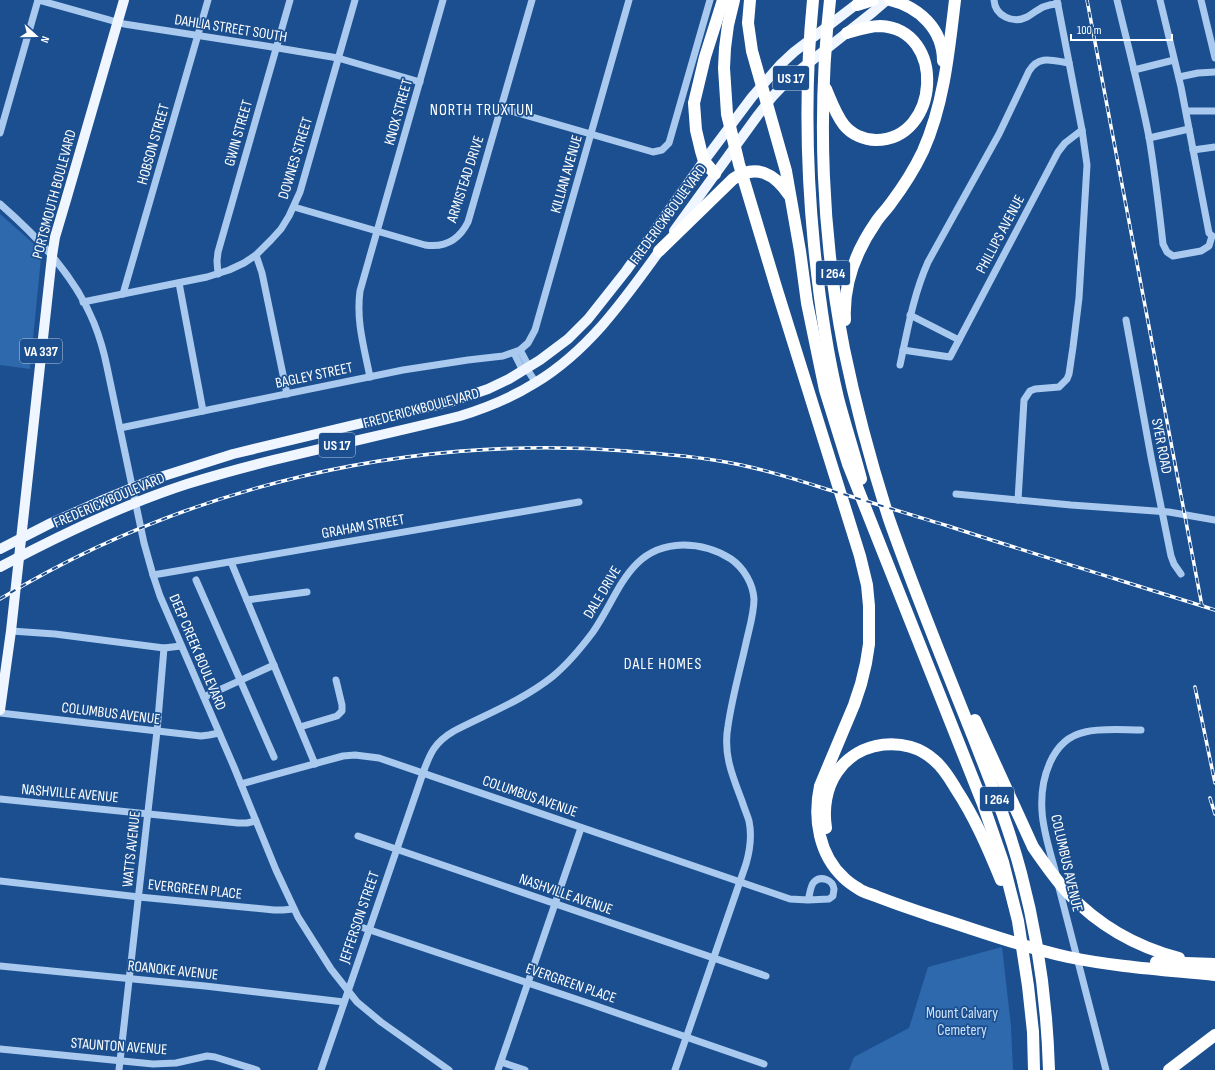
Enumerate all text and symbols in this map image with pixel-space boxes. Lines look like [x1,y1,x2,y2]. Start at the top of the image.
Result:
street label: DAHLIA STREET SOUTH [173,10,289,47]
north arrow [16,16,56,56]
scale bar [1071,16,1172,42]
text: 100 m [1077,23,1102,38]
text: N [38,34,52,45]
road number: US 17 [773,66,809,90]
street label: KNOX STREET [380,77,417,147]
street label: GWIN STREET [220,98,257,168]
street label: HOBSON STREET [133,101,174,187]
district label: NORTH TRUXTUN [430,101,534,120]
street label: DOWNES STREET [274,115,317,202]
street label: PORTSMOUTH BOULEVARD [28,127,81,261]
street label: ARMISTEAD DRIVE [442,133,488,226]
street label: KILLIAN AVENUE [546,133,587,215]
street label: FREDERICK BOULEVARD [626,160,711,268]
street label: PHILLIPS AVENUE [972,192,1029,277]
road number: I 264 [816,261,850,285]
road number: VA 337 [20,339,62,363]
street label: BAGLEY STREET [274,358,355,393]
street label: FREDERICK BOULEVARD [361,384,481,433]
street label: SYER ROAD [1147,417,1176,475]
road number: US 17 [319,433,355,457]
street label: FREDERICK BOULEVARD [51,468,168,533]
street label: GRAHAM STREET [320,510,406,543]
street label: DALE DRIVE [579,563,626,622]
street label: DEEP CREEK BOULEVARD [164,591,231,713]
district label: DALE HOMES [624,655,702,674]
street label: COLUMBUS AVENUE [61,698,161,729]
street label: COLUMBUS AVENUE [480,771,580,822]
street label: NASHVILLE AVENUE [20,780,119,807]
road number: I 264 [980,787,1014,811]
street label: WATTS AVENUE [118,810,145,888]
street label: COLUMBUS AVENUE [1046,813,1087,914]
street label: JEFFERSON STREET [335,869,384,966]
street label: NASHVILLE AVENUE [517,870,615,919]
street label: EVERGREEN PLACE [147,875,243,904]
street label: ROANOKE AVENUE [127,956,219,985]
street label: EVERGREEN PLACE [523,959,619,1008]
park label: Mount Calvary Cemetery [926,1004,998,1040]
street label: STAUNTON AVENUE [70,1034,168,1059]

